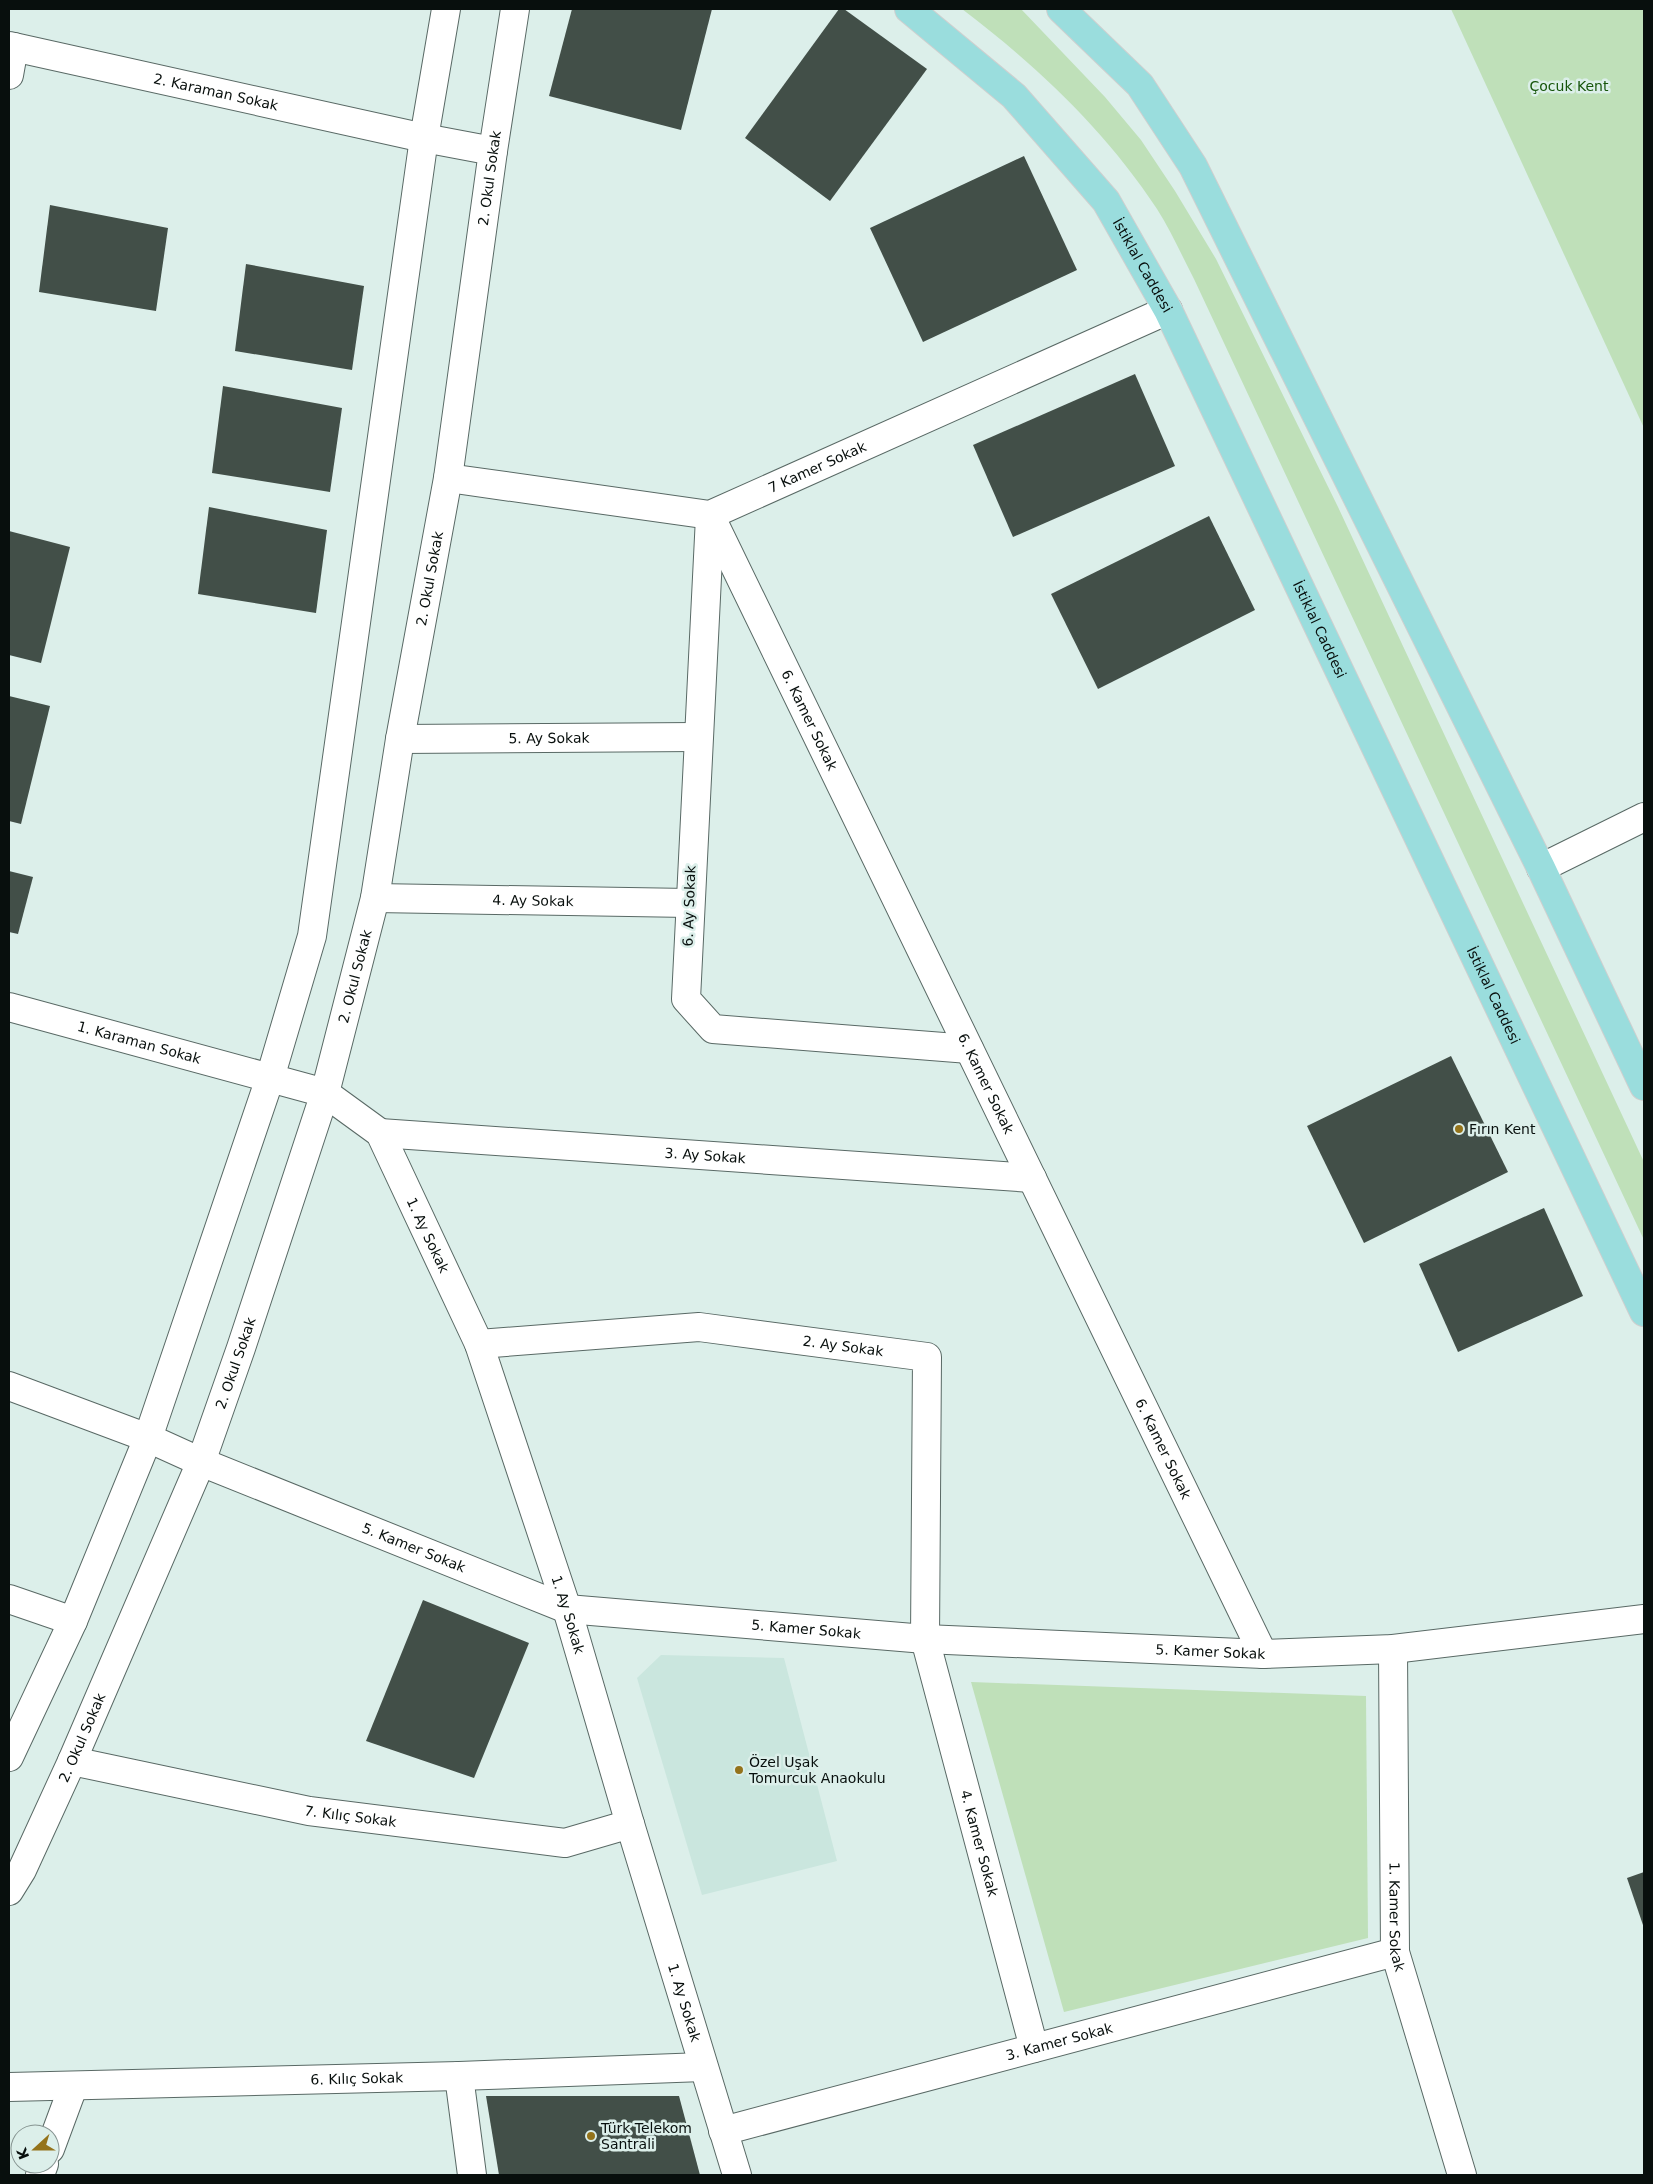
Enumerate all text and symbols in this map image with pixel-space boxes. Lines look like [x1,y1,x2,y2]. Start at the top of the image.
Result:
street label: 2. Karaman Sokak [152,70,281,114]
park label: Çocuk Kent [1530,78,1609,94]
street label: 2. Okul Sokak [475,129,504,227]
street label: İstiklal Caddesi [1110,215,1176,315]
street label: 7 Kamer Sokak [766,438,869,496]
street label: 2. Okul Sokak [413,529,446,627]
street label: İstiklal Caddesi [1290,578,1350,681]
street label: 6. Kamer Sokak [778,667,841,774]
street label: 5. Ay Sokak [508,730,591,746]
street label: 6. Ay Sokak [680,864,698,947]
street label: 4. Ay Sokak [492,892,575,909]
street label: 2. Okul Sokak [335,927,375,1025]
street label: İstiklal Caddesi [1464,944,1523,1046]
street label: 1. Karaman Sokak [76,1018,204,1067]
street label: 6. Kamer Sokak [955,1031,1018,1137]
place label: Fırın Kent [1469,1121,1536,1137]
marker: Fırın Kent [1453,1123,1465,1135]
street label: 3. Ay Sokak [664,1145,747,1166]
street label: 1. Ay Sokak [403,1195,453,1276]
street label: 2. Okul Sokak [212,1314,259,1411]
street label: 2. Ay Sokak [802,1333,885,1359]
street label: 6. Kamer Sokak [1132,1396,1195,1502]
street label: 5. Kamer Sokak [360,1520,469,1576]
street label: 1. Ay Sokak [548,1573,588,1657]
street label: 5. Kamer Sokak [751,1616,862,1642]
street label: 5. Kamer Sokak [1155,1641,1267,1662]
street label: 2. Okul Sokak [55,1690,109,1785]
place label: Özel Uşak Tomurcuk Anaokulu [748,1753,886,1786]
marker: Özel Uşak Tomurcuk Anaokulu [733,1764,745,1776]
street label: 4. Kamer Sokak [958,1788,1002,1899]
street label: 7. Kılıç Sokak [303,1802,398,1830]
street label: 1. Kamer Sokak [1386,1862,1409,1974]
street label: 1. Ay Sokak [665,1961,704,2045]
street label: 3. Kamer Sokak [1004,2019,1115,2063]
street label: 6. Kılıç Sokak [310,2069,404,2088]
place label: Türk Telekom Santrali [600,2120,692,2152]
north arrow [10,2124,60,2174]
marker: Türk Telekom Santrali [585,2130,597,2142]
text: K [13,2145,32,2162]

